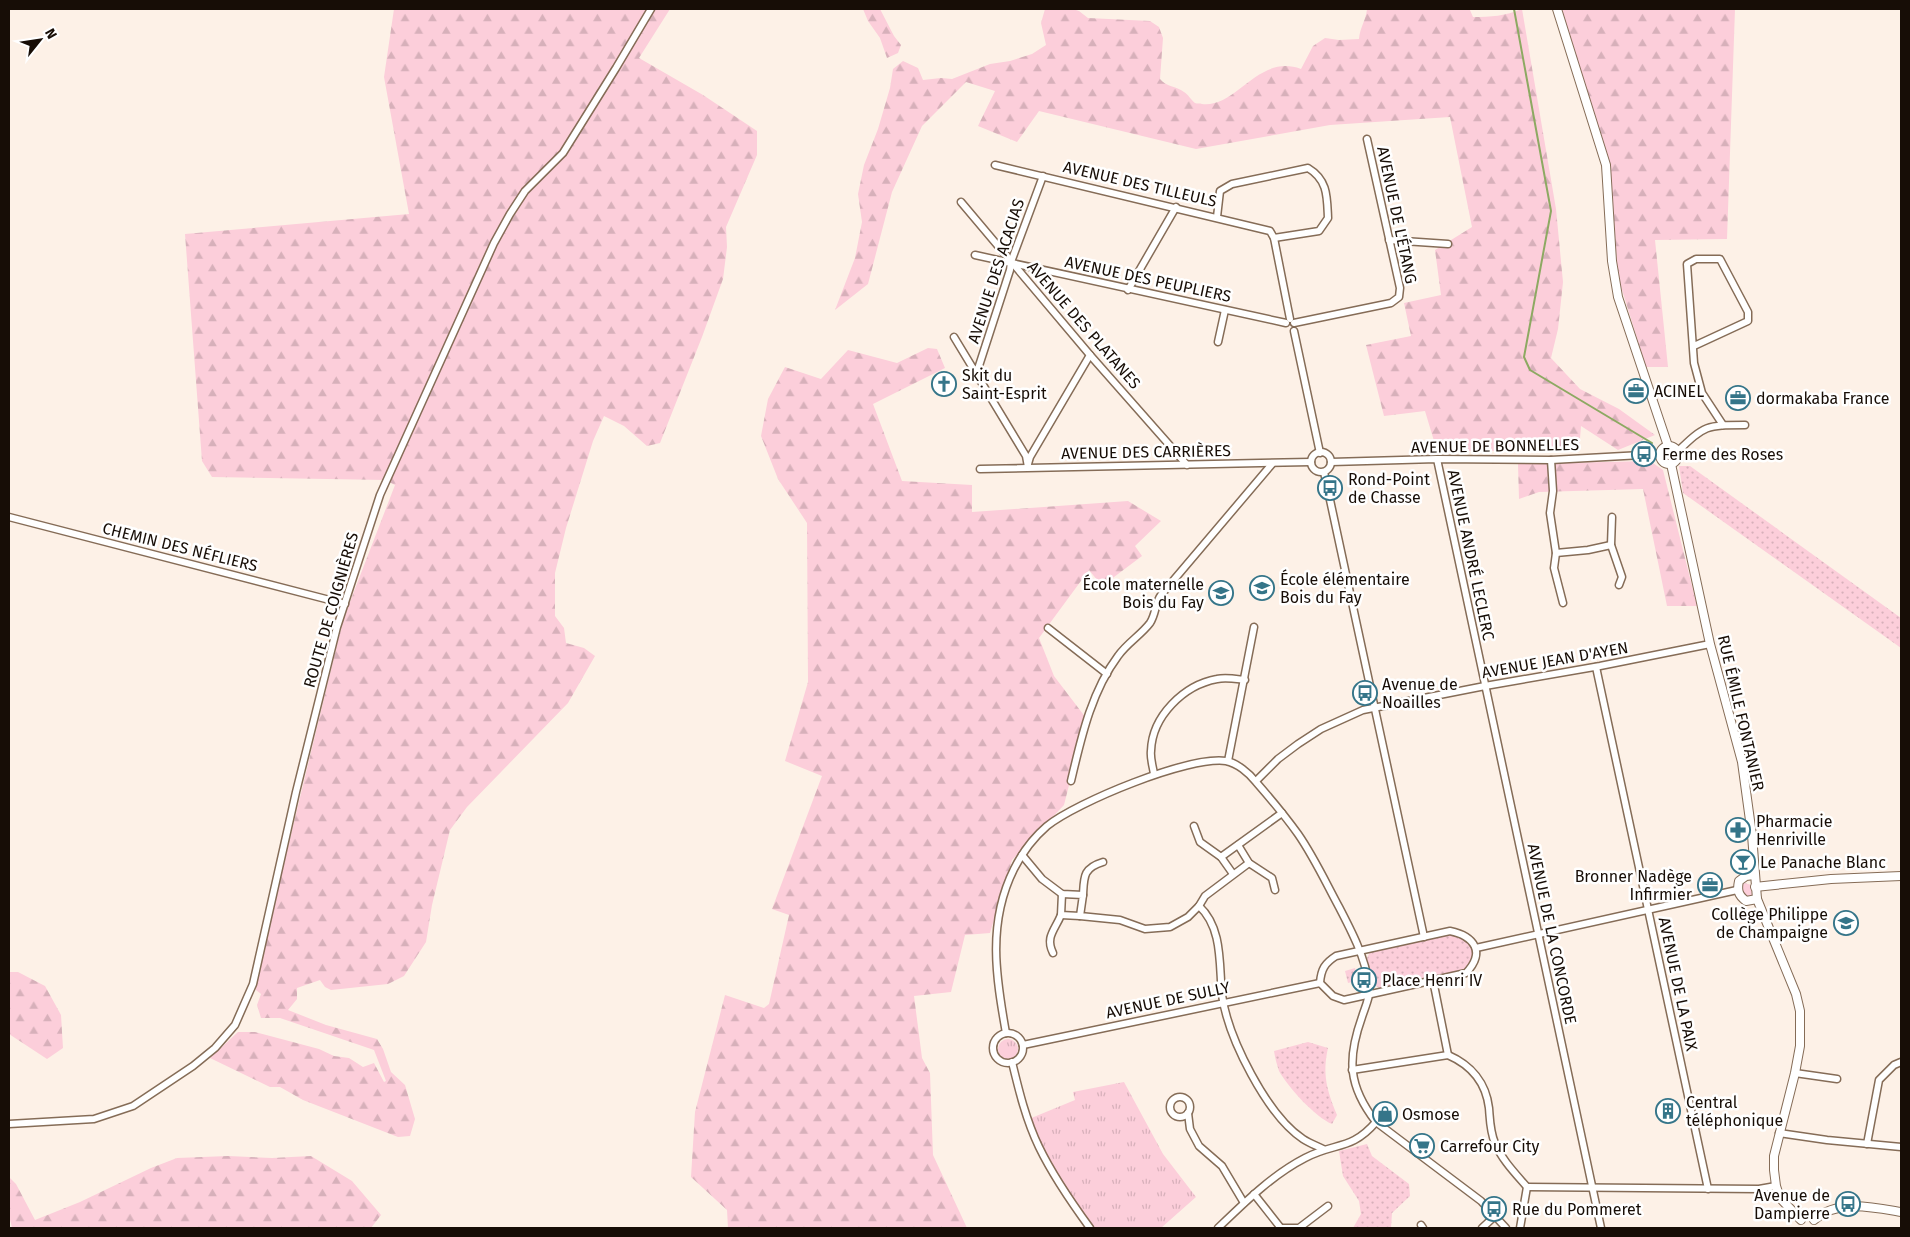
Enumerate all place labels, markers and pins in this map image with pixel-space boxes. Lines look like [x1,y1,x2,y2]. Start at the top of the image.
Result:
place label: Skit du Saint-Esprit [962,366,1047,403]
church icon: Skit du Saint-Esprit [931,371,957,397]
office icon: ACINEL [1623,378,1649,404]
place label: ACINEL [1654,382,1704,401]
office icon: dormakaba France [1725,385,1751,411]
place label: dormakaba France [1756,389,1890,408]
bus stop icon: Ferme des Roses [1631,441,1657,467]
place label: Ferme des Roses [1662,445,1783,464]
place label: Rond-Point de Chasse [1348,470,1430,507]
bus stop icon: Rond-Point de Chasse [1317,475,1343,501]
place label: École élémentaire Bois du Fay [1280,569,1410,607]
place label: École maternelle Bois du Fay [1083,574,1204,612]
school or university icon: École élémentaire Bois du Fay [1249,575,1275,601]
school or university icon: École maternelle Bois du Fay [1208,580,1234,606]
place label: Avenue de Noailles [1382,675,1458,712]
bus stop icon: Avenue de Noailles [1352,680,1378,706]
place label: Pharmacie Henriville [1756,812,1833,849]
pharmacy icon: Pharmacie Henriville [1725,817,1751,843]
bar icon: Le Panache Blanc [1730,849,1756,875]
place label: Le Panache Blanc [1760,853,1886,872]
place label: Bronner Nadège Infirmier [1575,867,1693,904]
office icon: Bronner Nadège Infirmier [1697,872,1723,898]
place label: Collège Philippe de Champaigne [1711,905,1828,942]
school or university icon: Collège Philippe de Champaigne [1833,910,1859,936]
bus stop icon: Place Henri IV [1351,967,1377,993]
place label: Place Henri IV [1382,971,1482,990]
place label: Central téléphonique [1686,1093,1783,1130]
building icon: Central téléphonique [1655,1098,1681,1124]
shop icon: Osmose [1372,1101,1398,1127]
place label: Osmose [1402,1105,1460,1124]
supermarket icon: Carrefour City [1409,1133,1435,1159]
place label: Carrefour City [1440,1137,1540,1156]
place label: Avenue de Dampierre [1754,1186,1830,1223]
bus stop icon: Avenue de Dampierre [1835,1191,1861,1217]
bus stop icon: Rue du Pommeret [1481,1196,1507,1222]
place label: Rue du Pommeret [1512,1200,1642,1219]

